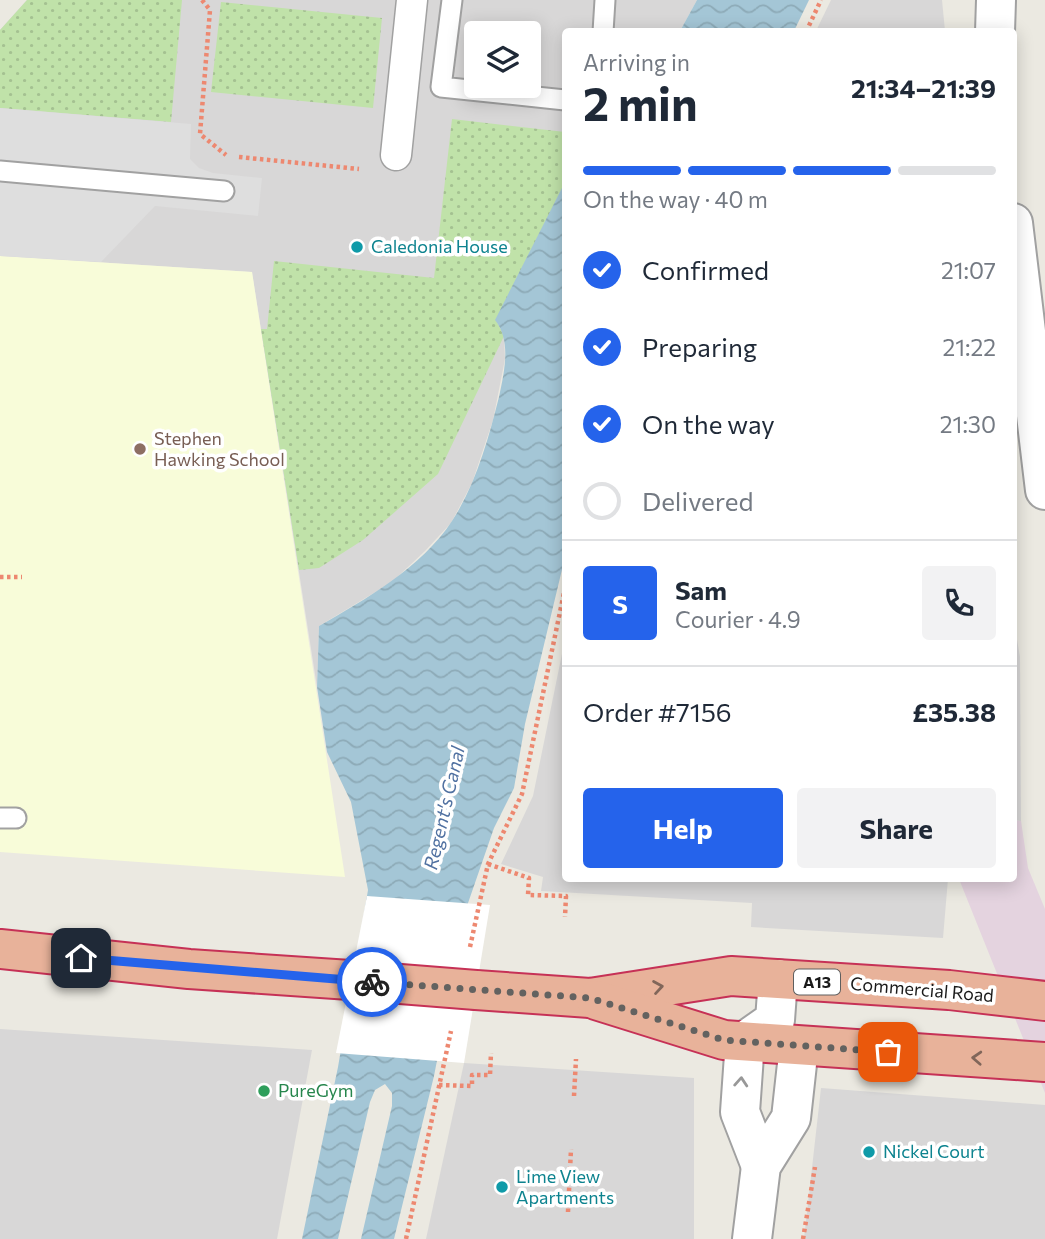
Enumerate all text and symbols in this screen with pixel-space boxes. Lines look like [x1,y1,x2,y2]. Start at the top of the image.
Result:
map controls [464,21,541,98]
button: layers [464,21,541,98]
text: Arriving in [583,48,690,76]
text: 21:34–21:39 [851,72,996,103]
text: 2 min [583,74,698,130]
text: On the way · 40 m [583,185,768,213]
place label: Caledonia House [371,235,508,257]
marker: Caledonia House [349,239,365,255]
icon: check [583,251,621,289]
text: Confirmed [642,254,769,285]
text: 21:07 [941,256,996,284]
icon: check [583,328,621,366]
text: Preparing [642,331,757,362]
text: 21:22 [942,333,996,361]
icon: check [583,405,621,443]
text: On the way [642,408,775,439]
text: 21:30 [940,410,996,438]
place label: Stephen Hawking School [154,427,285,470]
marker: Stephen Hawking School [132,441,148,457]
text: Delivered [642,485,753,516]
button: phone [922,566,996,640]
text: Sam [675,574,727,605]
text: S [612,588,628,619]
text: Courier · 4.9 [675,605,801,633]
text: Order #7156 [583,696,732,727]
text: £35.38 [912,696,996,727]
water label: Regent's Canal [418,743,469,872]
button: Help [583,788,783,868]
button: Share [797,788,996,868]
pin [51,928,111,988]
icon: home [62,939,100,977]
courier [337,947,407,1017]
icon: bike [353,963,391,1001]
road number: A13 [794,970,840,994]
street label: Commercial Road [849,972,995,1006]
one-way arrow [652,980,664,995]
pin [858,1022,918,1082]
icon: bag [869,1033,907,1071]
one-way arrow [971,1051,982,1066]
one-way arrow [733,1076,748,1087]
place label: PureGym [278,1079,354,1101]
marker: PureGym [256,1083,272,1099]
place label: Nickel Court [883,1140,985,1162]
marker: Nickel Court [861,1144,877,1160]
place label: Lime View Apartments [516,1165,614,1208]
marker: Lime View Apartments [494,1179,510,1195]

